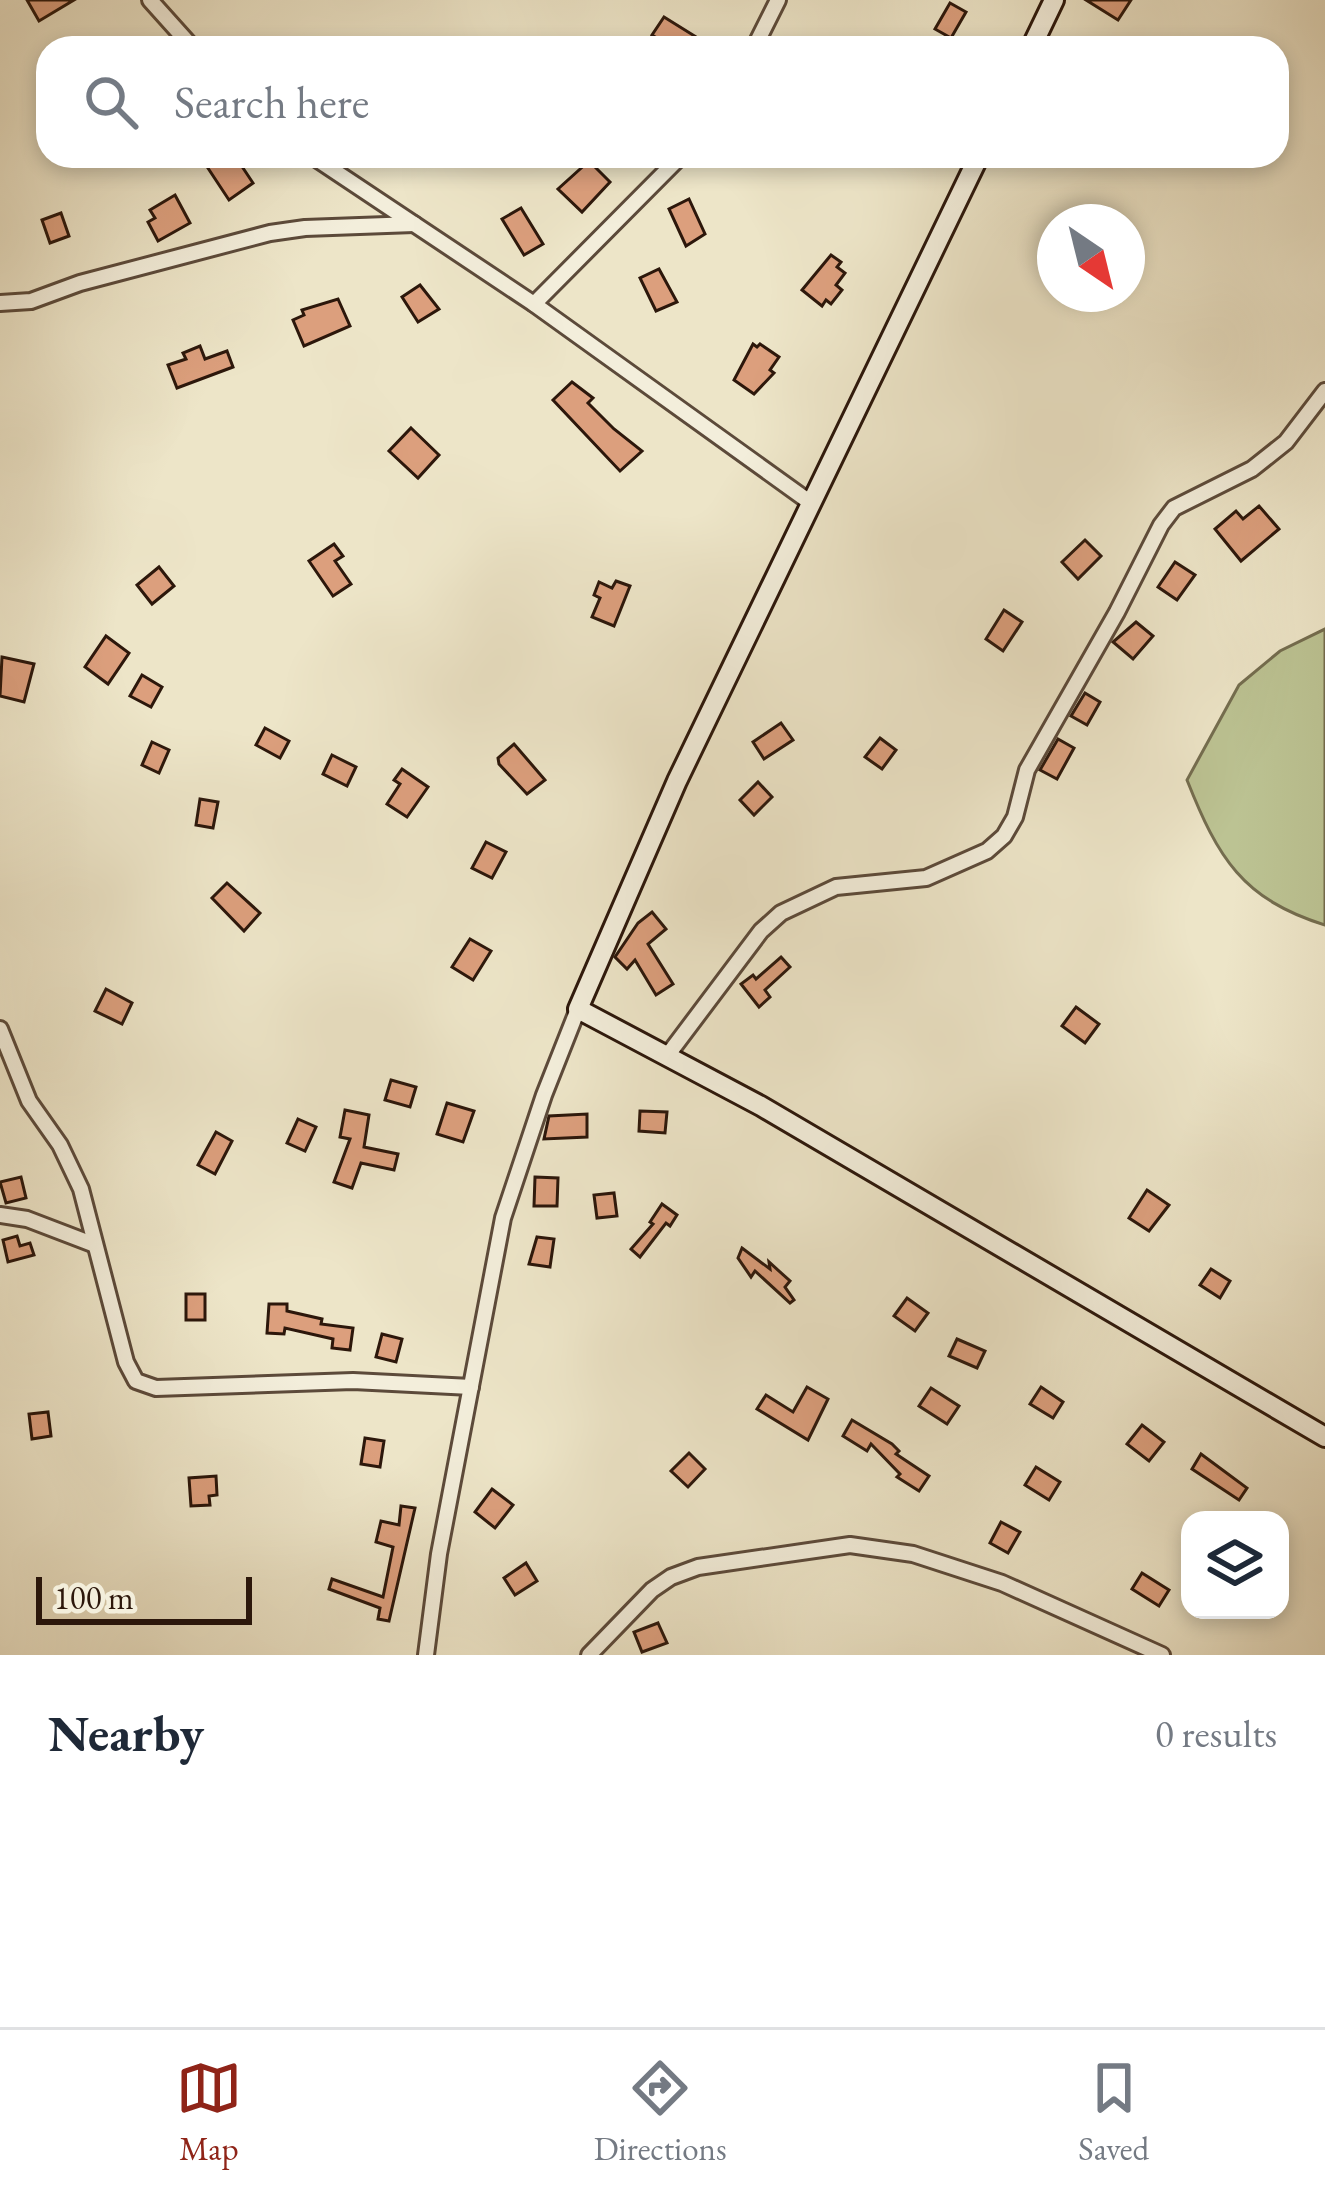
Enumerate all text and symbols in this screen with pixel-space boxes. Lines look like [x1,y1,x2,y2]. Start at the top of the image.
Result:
search box [36,36,1289,168]
icon: search [78,69,144,135]
text: Search here [174,73,369,131]
north arrow [1037,204,1145,312]
map controls [1181,1511,1289,1619]
button: layers [1181,1511,1289,1619]
scale bar [36,1571,252,1624]
text: 100 m [54,1576,134,1619]
text: Nearby [48,1700,204,1766]
text: 0 results [1155,1708,1277,1759]
tab: Map [176,2055,242,2170]
tab: Directions [594,2055,727,2170]
tab: Saved [1078,2055,1149,2170]

